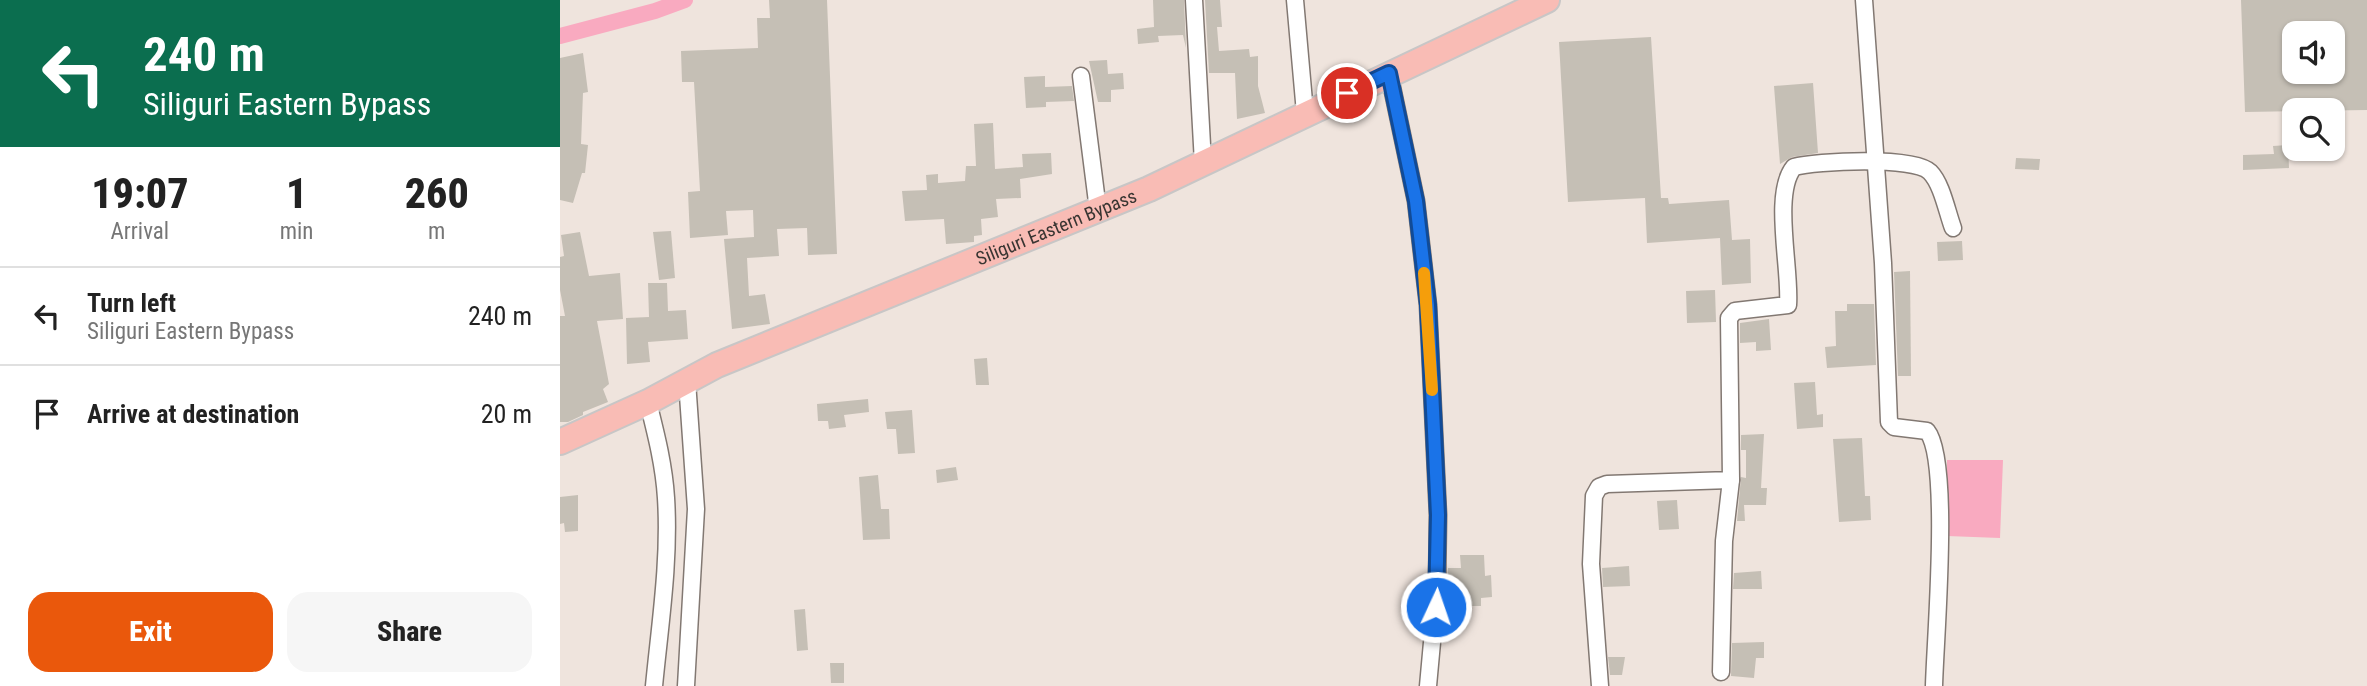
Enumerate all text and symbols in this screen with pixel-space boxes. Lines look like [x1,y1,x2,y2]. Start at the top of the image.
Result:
map controls [2282,21,2345,161]
button: sound [2282,21,2345,84]
text: 240 m [143,26,265,83]
icon: left [28,28,119,119]
pin [1317,63,1377,123]
icon: arrive [1328,74,1366,112]
text: Siliguri Eastern Bypass [143,85,431,123]
button: search [2282,98,2345,161]
text: 19:07 [91,169,188,218]
text: 1 [286,169,307,218]
text: 260 [405,169,469,218]
street label: Siliguri Eastern Bypass [972,184,1140,270]
text: Arrival [111,218,169,245]
text: min [280,218,313,245]
text: m [428,218,445,245]
text: Turn left [87,288,176,318]
icon: left [28,297,66,335]
text: 240 m [468,301,532,331]
text: Siliguri Eastern Bypass [87,318,294,345]
icon: arrive [28,395,66,433]
text: Arrive at destination [87,399,299,429]
text: 20 m [481,399,532,429]
position arrow [1399,570,1473,644]
button: Exit [28,592,273,672]
button: Share [287,592,532,672]

